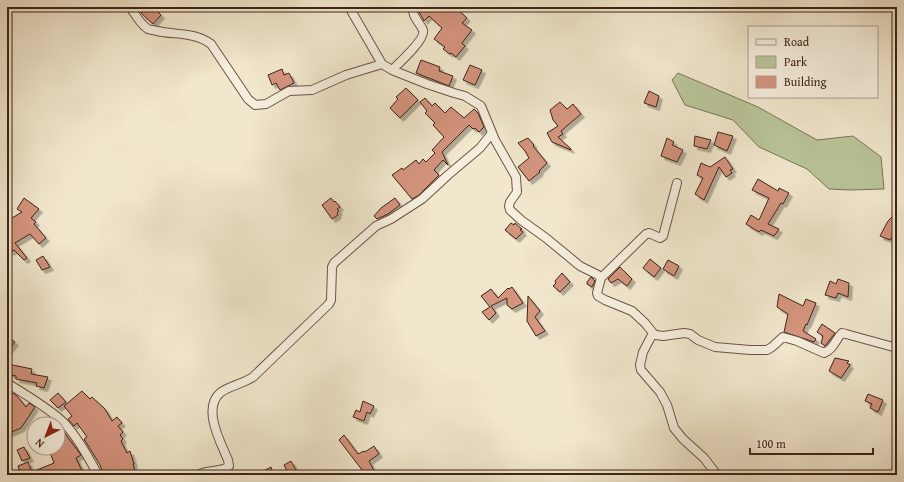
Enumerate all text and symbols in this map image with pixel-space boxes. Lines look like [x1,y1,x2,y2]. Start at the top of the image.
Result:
legend [748,26,878,98]
text: Road [784,33,810,50]
text: Park [784,53,808,70]
text: Building [784,73,827,90]
north arrow [26,416,66,456]
scale bar [750,430,873,456]
text: N [31,435,47,452]
text: 100 m [756,435,786,452]

